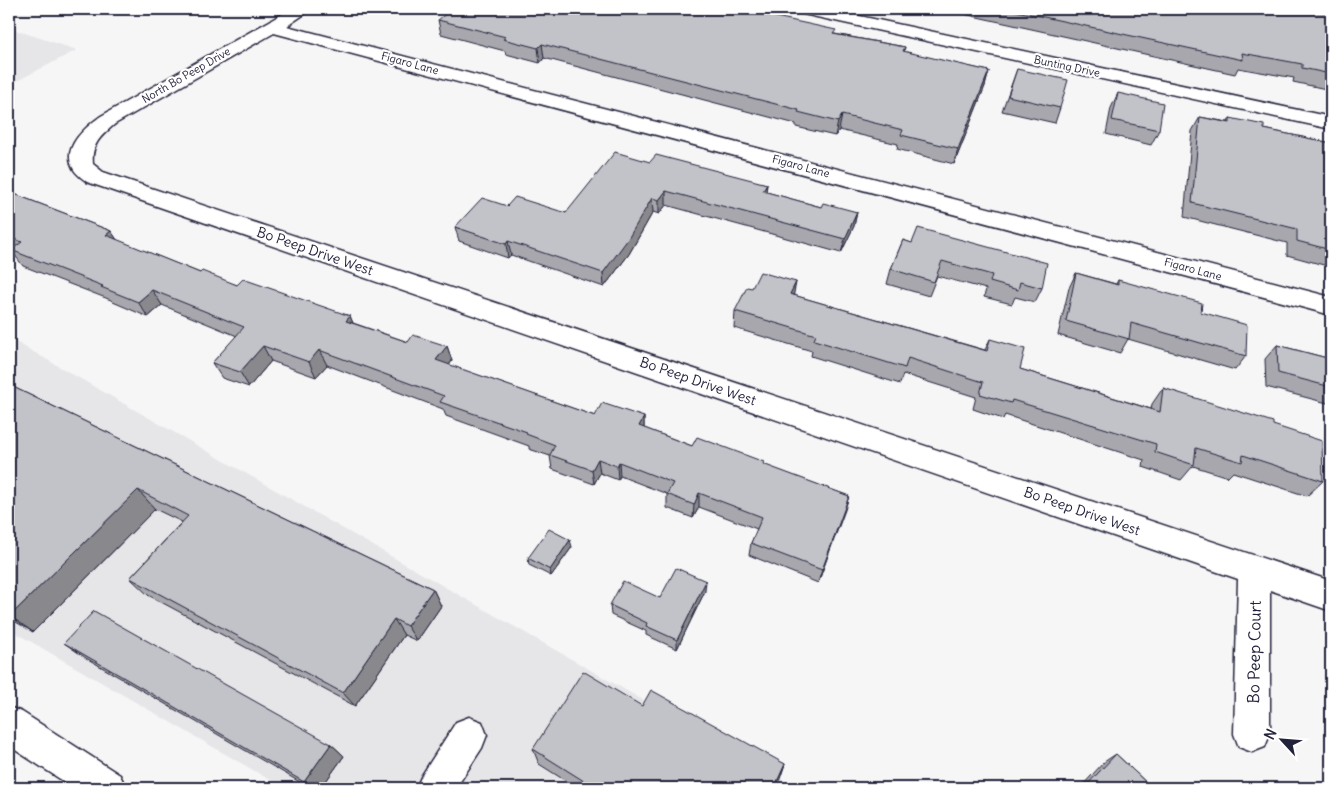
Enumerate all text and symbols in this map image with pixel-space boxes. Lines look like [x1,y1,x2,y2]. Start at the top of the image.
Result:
street label: North Bo Peep Drive [139,44,233,106]
street label: Figaro Lane [380,49,440,77]
street label: Bunting Drive [1033,52,1101,80]
street label: Figaro Lane [771,152,831,180]
street label: Bo Peep Drive West [254,223,376,279]
street label: Figaro Lane [1163,255,1223,283]
street label: Bo Peep Drive West [637,353,759,409]
street label: Bo Peep Drive West [1021,483,1143,539]
street label: Bo Peep Court [1243,600,1265,704]
north arrow [1258,714,1308,764]
text: N [1260,726,1281,743]

